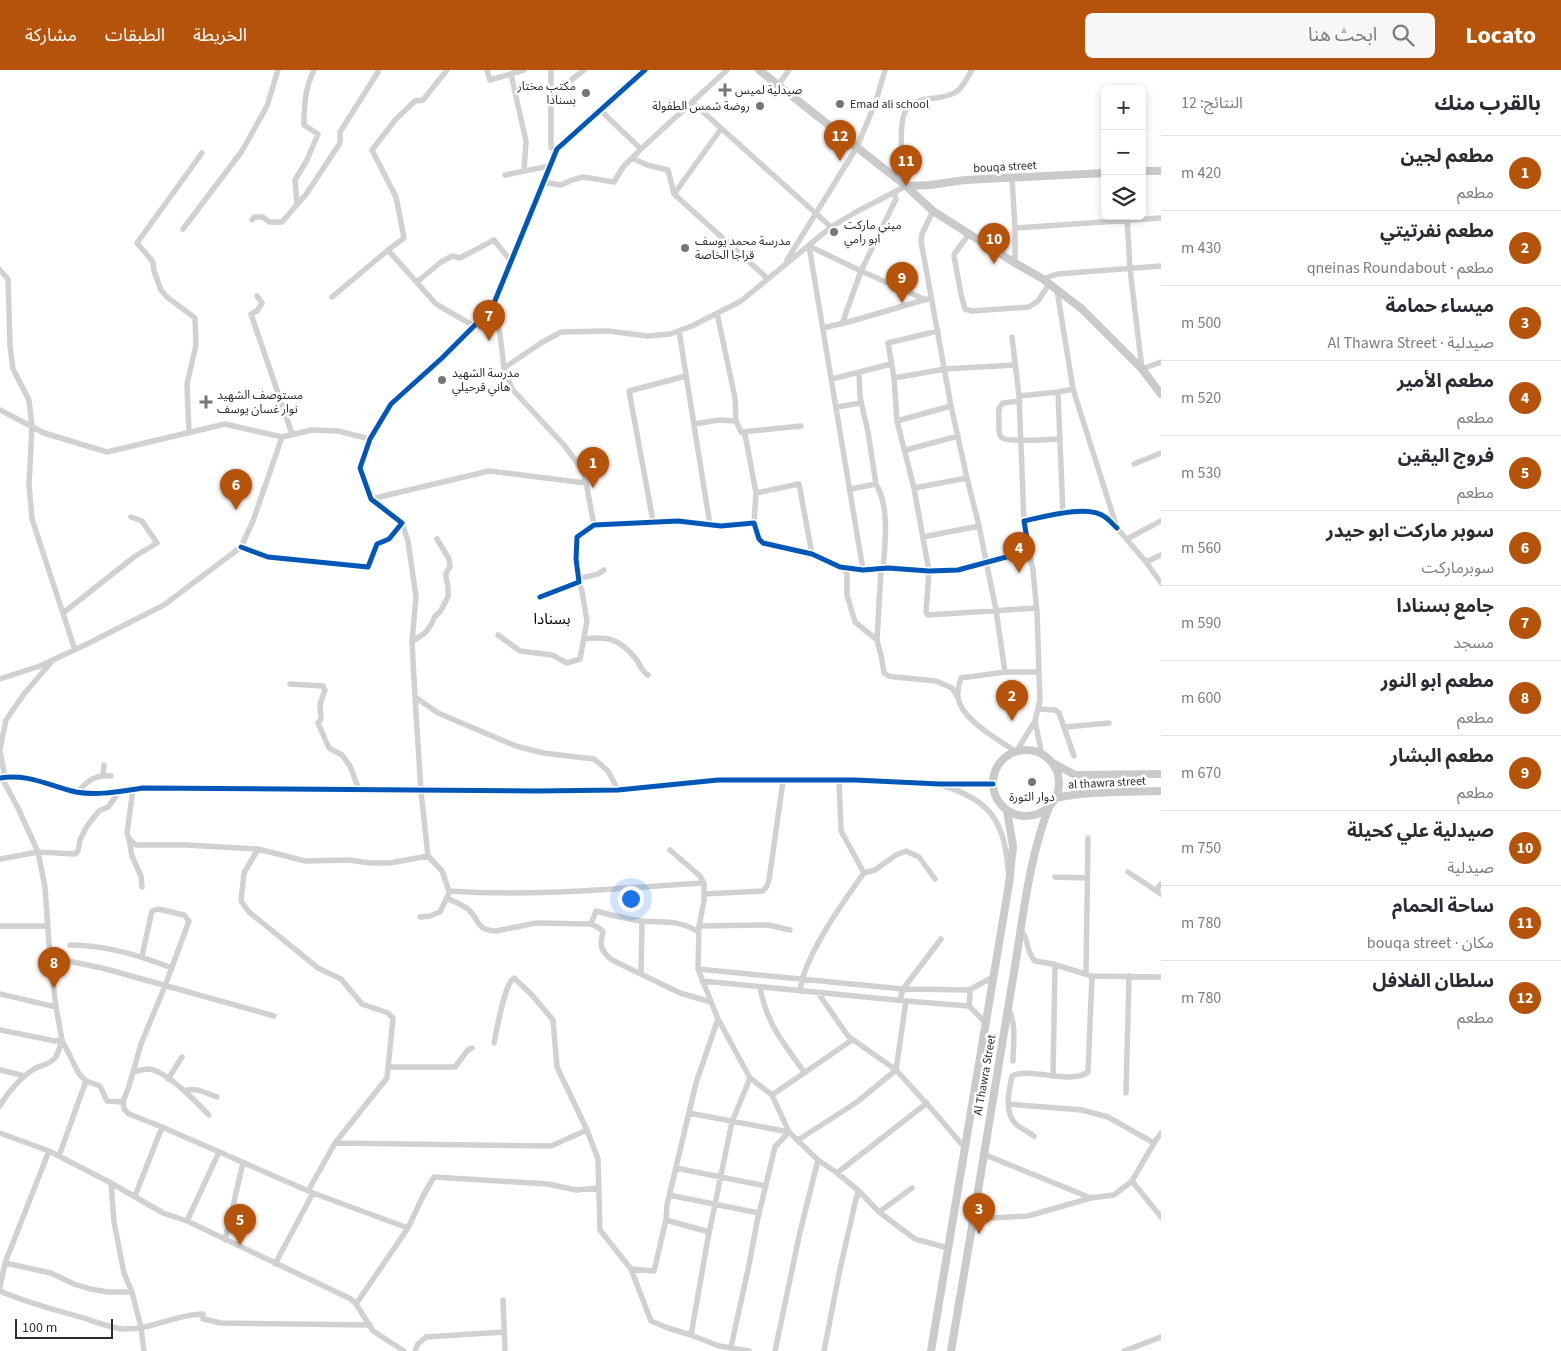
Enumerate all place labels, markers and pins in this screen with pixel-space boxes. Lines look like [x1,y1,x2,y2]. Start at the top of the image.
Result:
place label: مكتب مختار بسنادا [516,78,576,109]
place label: صيدلية لميس [735,82,802,99]
marker: صيدلية لميس [719,84,731,96]
marker: مكتب مختار بسنادا [580,87,592,99]
place label: Emad ali school [850,96,929,113]
place label: روضة شمس الطفولة [652,98,750,115]
marker: Emad ali school [834,98,846,110]
marker: روضة شمس الطفولة [754,100,766,112]
pin: 12 [824,120,856,161]
pin: 11 [890,145,922,186]
place label: ميني ماركت ابو رامي [844,217,902,248]
pin: 10 [978,223,1010,264]
marker: ميني ماركت ابو رامي [828,226,840,238]
place label: مدرسة محمد يوسف قراجا الخاصة [695,233,791,264]
marker: مدرسة محمد يوسف قراجا الخاصة [679,242,691,254]
pin: 9 [886,262,918,303]
pin: 7 [473,300,505,341]
place label: مدرسة الشهيد هاني قرحيلي [452,365,520,396]
marker: مدرسة الشهيد هاني قرحيلي [436,374,448,386]
place label: مستوصف الشهيد نوار غسان يوسف [217,387,303,418]
marker: مستوصف الشهيد نوار غسان يوسف [199,395,213,409]
pin: 1 [577,447,609,488]
pin: 6 [220,469,252,510]
pin: 4 [1003,532,1035,573]
pin: 2 [996,680,1028,721]
marker: دوار الثورة [1026,776,1038,788]
place label: دوار الثورة [1009,789,1055,806]
pin: 8 [38,947,70,988]
pin: 3 [963,1193,995,1234]
pin: 5 [224,1204,256,1245]

